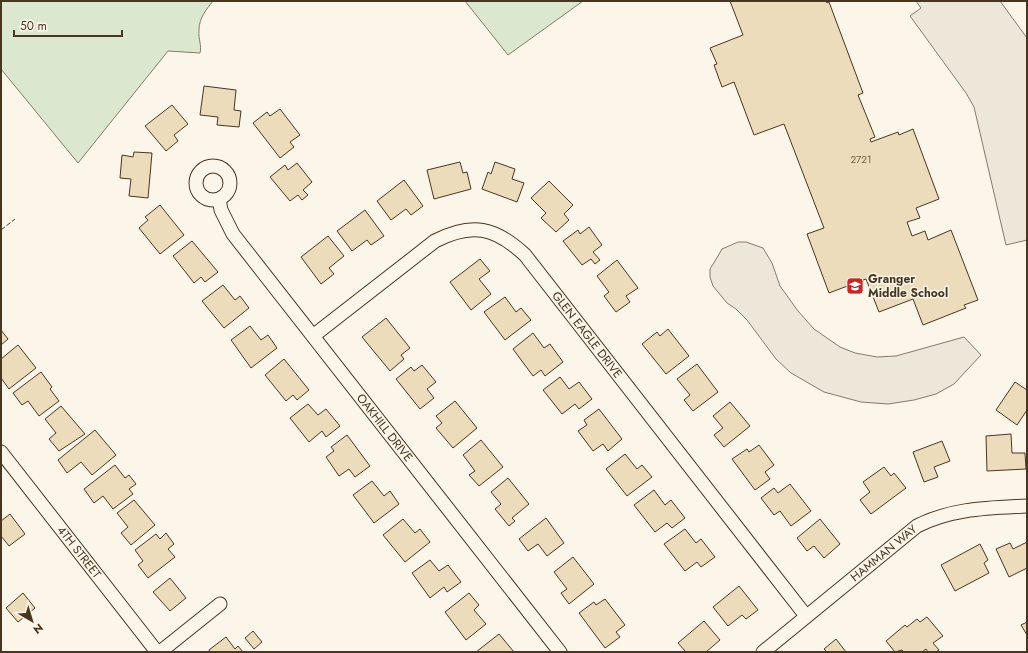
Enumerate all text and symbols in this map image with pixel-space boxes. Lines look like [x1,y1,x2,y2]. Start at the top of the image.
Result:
scale bar [14,12,122,38]
text: 50 m [20,17,47,35]
house number: 2721 [850,152,872,167]
place label: Granger Middle School [868,270,948,302]
school or university icon: Granger Middle School [845,276,865,296]
street label: GLEN EAGLE DRIVE [548,288,627,382]
street label: OAKHILL DRIVE [352,390,417,466]
street label: HAMMAN WAY [847,520,921,586]
street label: 4TH STREET [53,522,106,583]
north arrow [12,601,52,641]
text: N [30,620,47,638]

